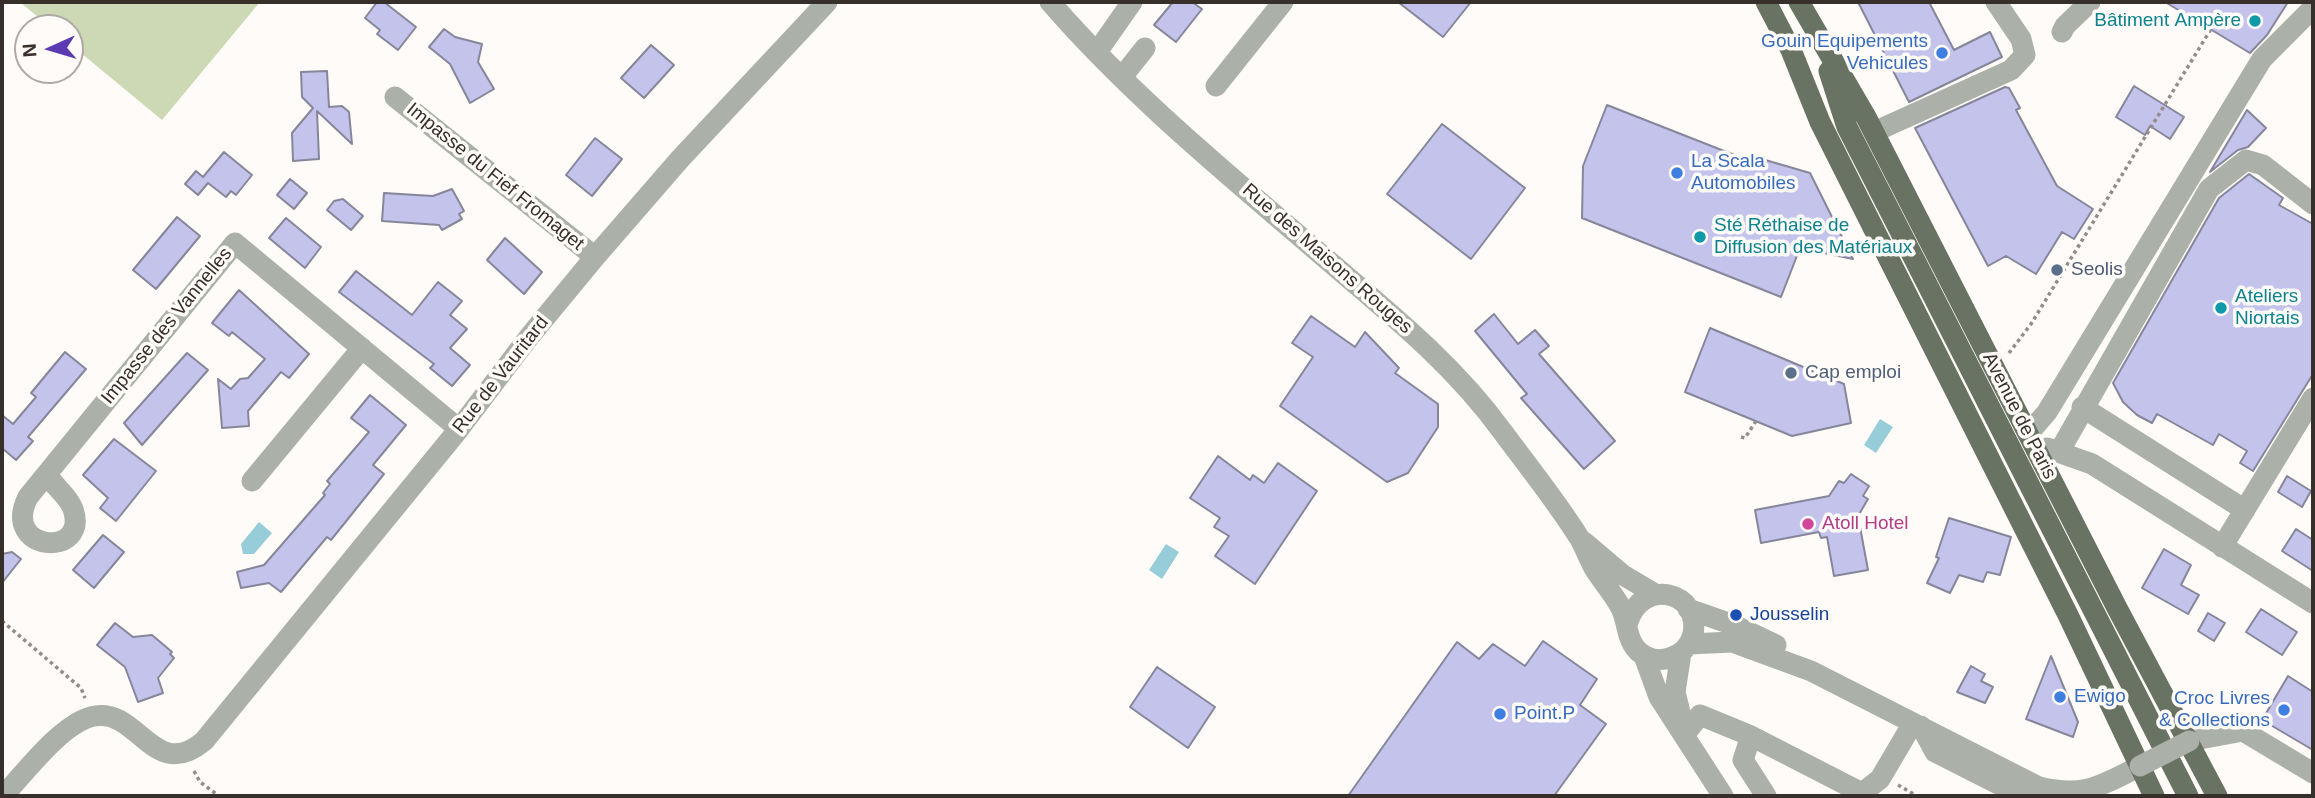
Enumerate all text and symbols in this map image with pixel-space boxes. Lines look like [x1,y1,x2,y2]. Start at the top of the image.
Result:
place label: Bâtiment Ampère [2094,10,2241,32]
marker: Bâtiment Ampère [2247,13,2263,29]
north arrow [14,14,84,84]
place label: Gouin Equipements Vehicules [1761,31,1928,75]
text: N [19,43,41,58]
marker: Gouin Equipements Vehicules [1934,45,1950,61]
street label: Impasse du Fief Fromaget [402,98,588,256]
place label: La Scala Automobiles [1691,151,1796,195]
marker: La Scala Automobiles [1669,165,1685,181]
street label: Rue des Maisons Rouges [1237,179,1417,339]
place label: Sté Réthaise de Diffusion des Matériaux [1714,215,1912,259]
marker: Sté Réthaise de Diffusion des Matériaux [1692,229,1708,245]
street label: Impasse des Vannelles [97,243,237,409]
place label: Seolis [2071,259,2123,281]
marker: Seolis [2049,262,2065,278]
place label: Ateliers Niortais [2235,286,2299,330]
marker: Ateliers Niortais [2213,300,2229,316]
street label: Rue de Vauritard [448,312,554,438]
street label: Avenue de Paris [1977,349,2061,483]
place label: Cap emploi [1805,362,1901,384]
marker: Cap emploi [1783,365,1799,381]
place label: Atoll Hotel [1822,513,1909,535]
marker: Atoll Hotel [1800,516,1816,532]
place label: Jousselin [1750,604,1829,626]
marker: Jousselin [1728,607,1744,623]
place label: Ewigo [2074,686,2126,708]
place label: Croc Livres & Collections [2159,688,2270,732]
marker: Ewigo [2052,689,2068,705]
marker: Croc Livres & Collections [2276,702,2292,718]
place label: Point.P [1514,703,1575,725]
marker: Point.P [1492,706,1508,722]

